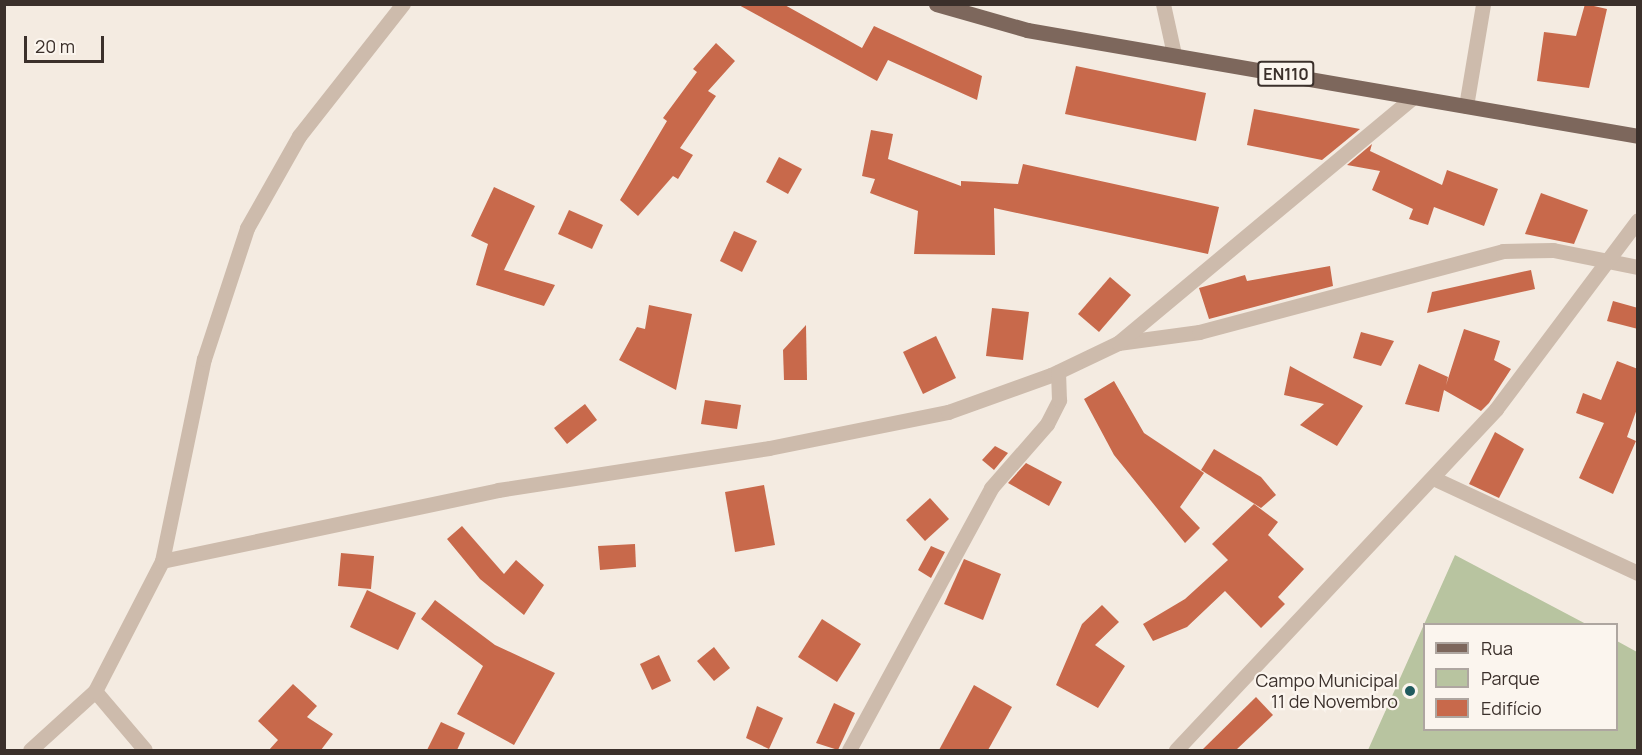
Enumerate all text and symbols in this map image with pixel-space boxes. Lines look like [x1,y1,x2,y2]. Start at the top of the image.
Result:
scale bar [27,24,106,62]
text: 20 m [35,34,75,58]
road number: EN110 [1256,61,1316,87]
legend [1423,623,1618,731]
text: Rua [1481,636,1513,660]
text: Parque [1481,666,1540,690]
place label: Campo Municipal 11 de Novembro [1255,670,1398,712]
marker: Campo Municipal 11 de Novembro [1403,684,1417,698]
text: Edifício [1481,696,1542,720]

